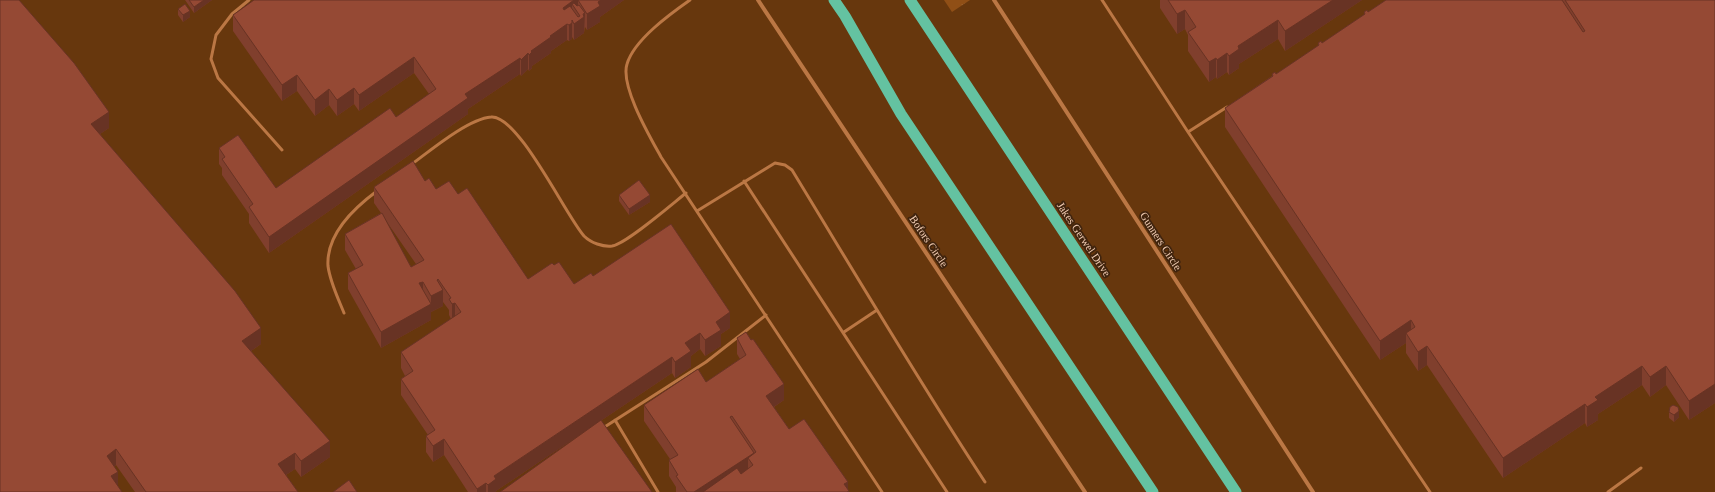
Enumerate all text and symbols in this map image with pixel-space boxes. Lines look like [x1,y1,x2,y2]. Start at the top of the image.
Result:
street label: Jakes Gerwel Drive [1055,200,1113,278]
street label: Gunners Circle [1138,210,1184,272]
street label: Bofors Circle [907,213,951,269]

